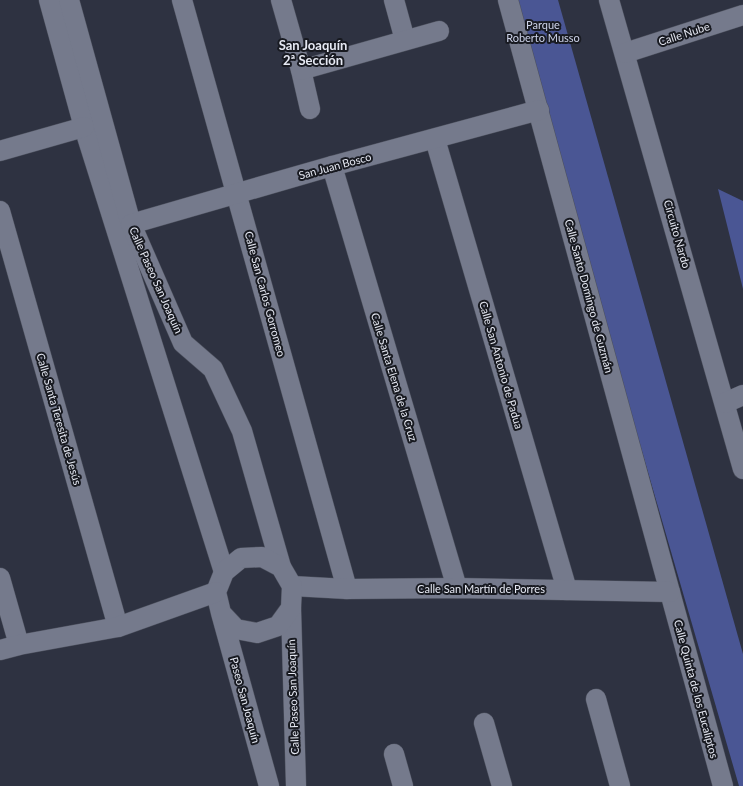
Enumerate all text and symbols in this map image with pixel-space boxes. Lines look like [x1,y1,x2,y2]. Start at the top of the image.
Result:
park label: Parque Roberto Musso [506,18,580,44]
street label: Calle Nube [657,19,711,48]
district label: San Joaquín 2ª Sección [279,37,347,68]
street label: San Juan Bosco [297,150,373,181]
street label: Circuito Nardo [661,198,693,270]
street label: Calle Santo Domingo de Guzmán [563,218,616,374]
street label: Calle Paseo San Joaquín [127,224,186,335]
street label: Calle San Carlos Gorromeo [242,230,289,358]
street label: Calle San Antonio de Padua [477,299,526,430]
street label: Calle Santa Elena de la Cruz [369,311,420,443]
street label: Calle Santa Teresita de Jesús [34,351,85,486]
street label: Calle San Martín de Porres [417,582,545,595]
street label: Calle Quinta de los Eucaliptos [672,618,721,760]
street label: Calle Paseo San Joaquín [284,639,301,755]
street label: Paseo San Joaquín [228,655,263,744]

